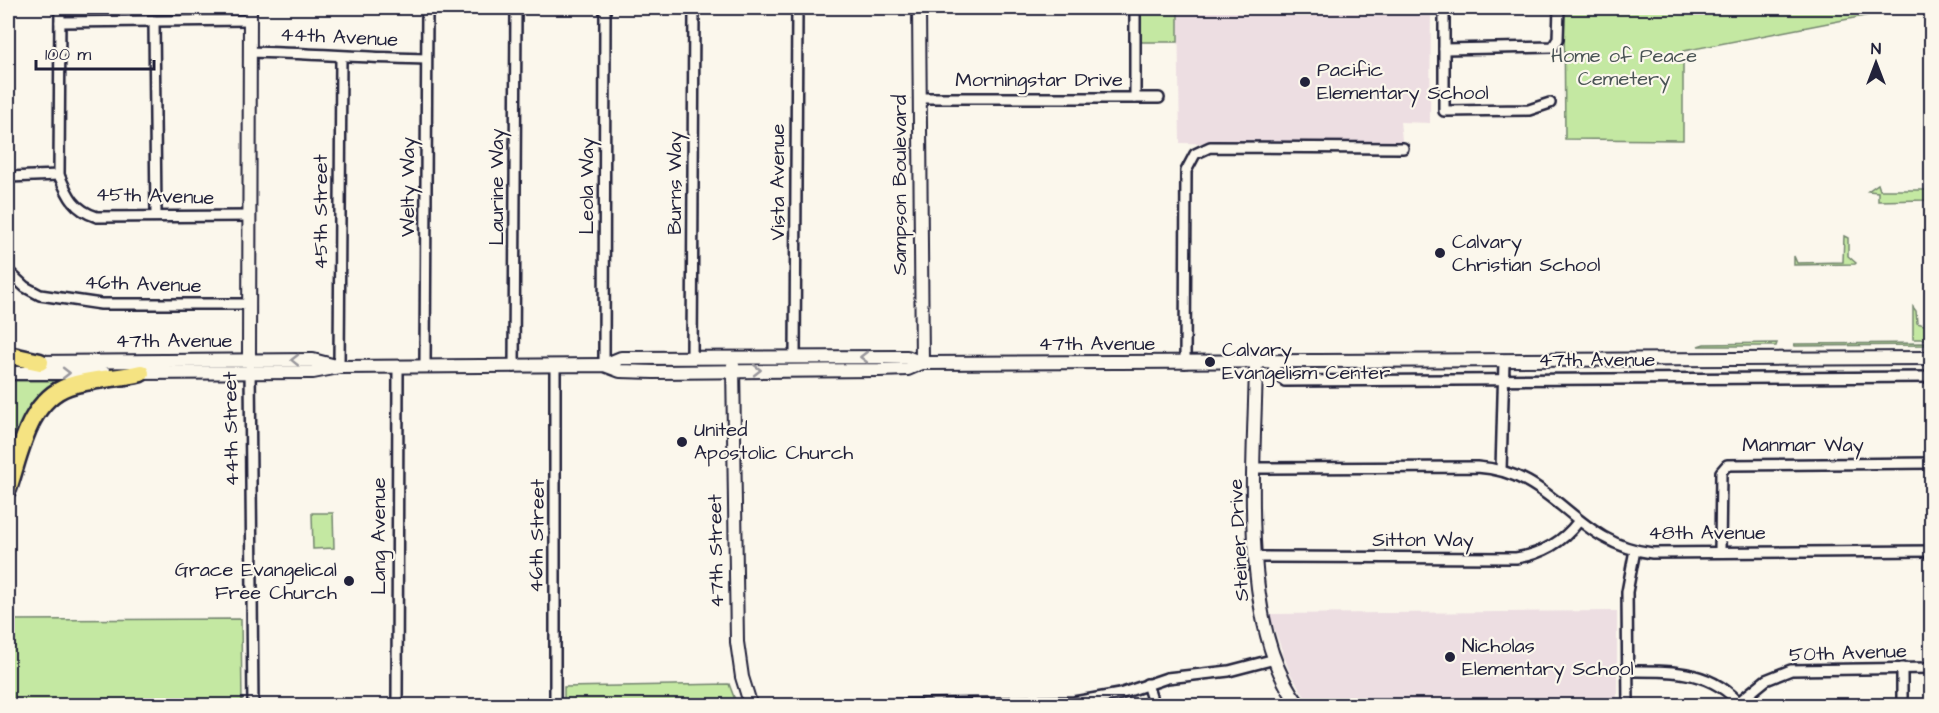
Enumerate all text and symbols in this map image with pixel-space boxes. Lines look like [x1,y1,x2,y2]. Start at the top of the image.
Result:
street label: 44th Avenue [279,20,399,54]
scale bar [36,33,154,71]
north arrow [1846,33,1906,93]
text: N [1871,38,1881,60]
text: 100 m [45,42,91,67]
park label: Home of Peace Cemetery [1551,42,1697,94]
place label: Pacific Elementary School [1317,56,1489,108]
street label: Morningstar Drive [955,66,1123,95]
marker: Pacific Elementary School [1298,75,1312,89]
street label: Sampson Boulevard [886,95,914,275]
street label: Vista Avenue [764,123,792,240]
street label: Laurine Way [483,128,512,246]
street label: Burns Way [661,131,690,235]
street label: Welty Way [394,137,423,237]
street label: Leola Way [573,137,602,235]
street label: 45th Street [307,154,335,270]
street label: 45th Avenue [95,180,215,212]
place label: Calvary Christian School [1452,228,1601,279]
marker: Calvary Christian School [1433,246,1447,260]
street label: 46th Avenue [84,268,202,300]
street label: 47th Avenue [116,327,233,355]
street label: 47th Avenue [1039,330,1156,358]
place label: Calvary Evangelism Center [1222,336,1390,388]
street label: 47th Avenue [1539,346,1656,374]
one-way arrow [860,351,869,363]
one-way arrow [290,354,299,366]
marker: Calvary Evangelism Center [1203,355,1217,369]
one-way arrow [753,364,762,376]
one-way arrow [61,367,70,379]
street label: 44th Street [216,371,246,487]
place label: United Apostolic Church [694,416,853,467]
street label: Manmar Way [1742,431,1864,460]
marker: United Apostolic Church [675,435,689,449]
street label: Lang Avenue [365,477,394,595]
street label: Steiner Drive [1222,478,1256,602]
street label: 46th Street [522,479,552,593]
street label: 47th Street [701,494,731,608]
street label: 48th Avenue [1648,519,1766,547]
street label: Sitton Way [1372,526,1474,555]
place label: Grace Evangelical Free Church [175,556,337,607]
marker: Grace Evangelical Free Church [342,574,356,588]
place label: Nicholas Elementary School [1462,632,1634,684]
street label: 50th Avenue [1789,637,1908,669]
marker: Nicholas Elementary School [1443,650,1457,664]

